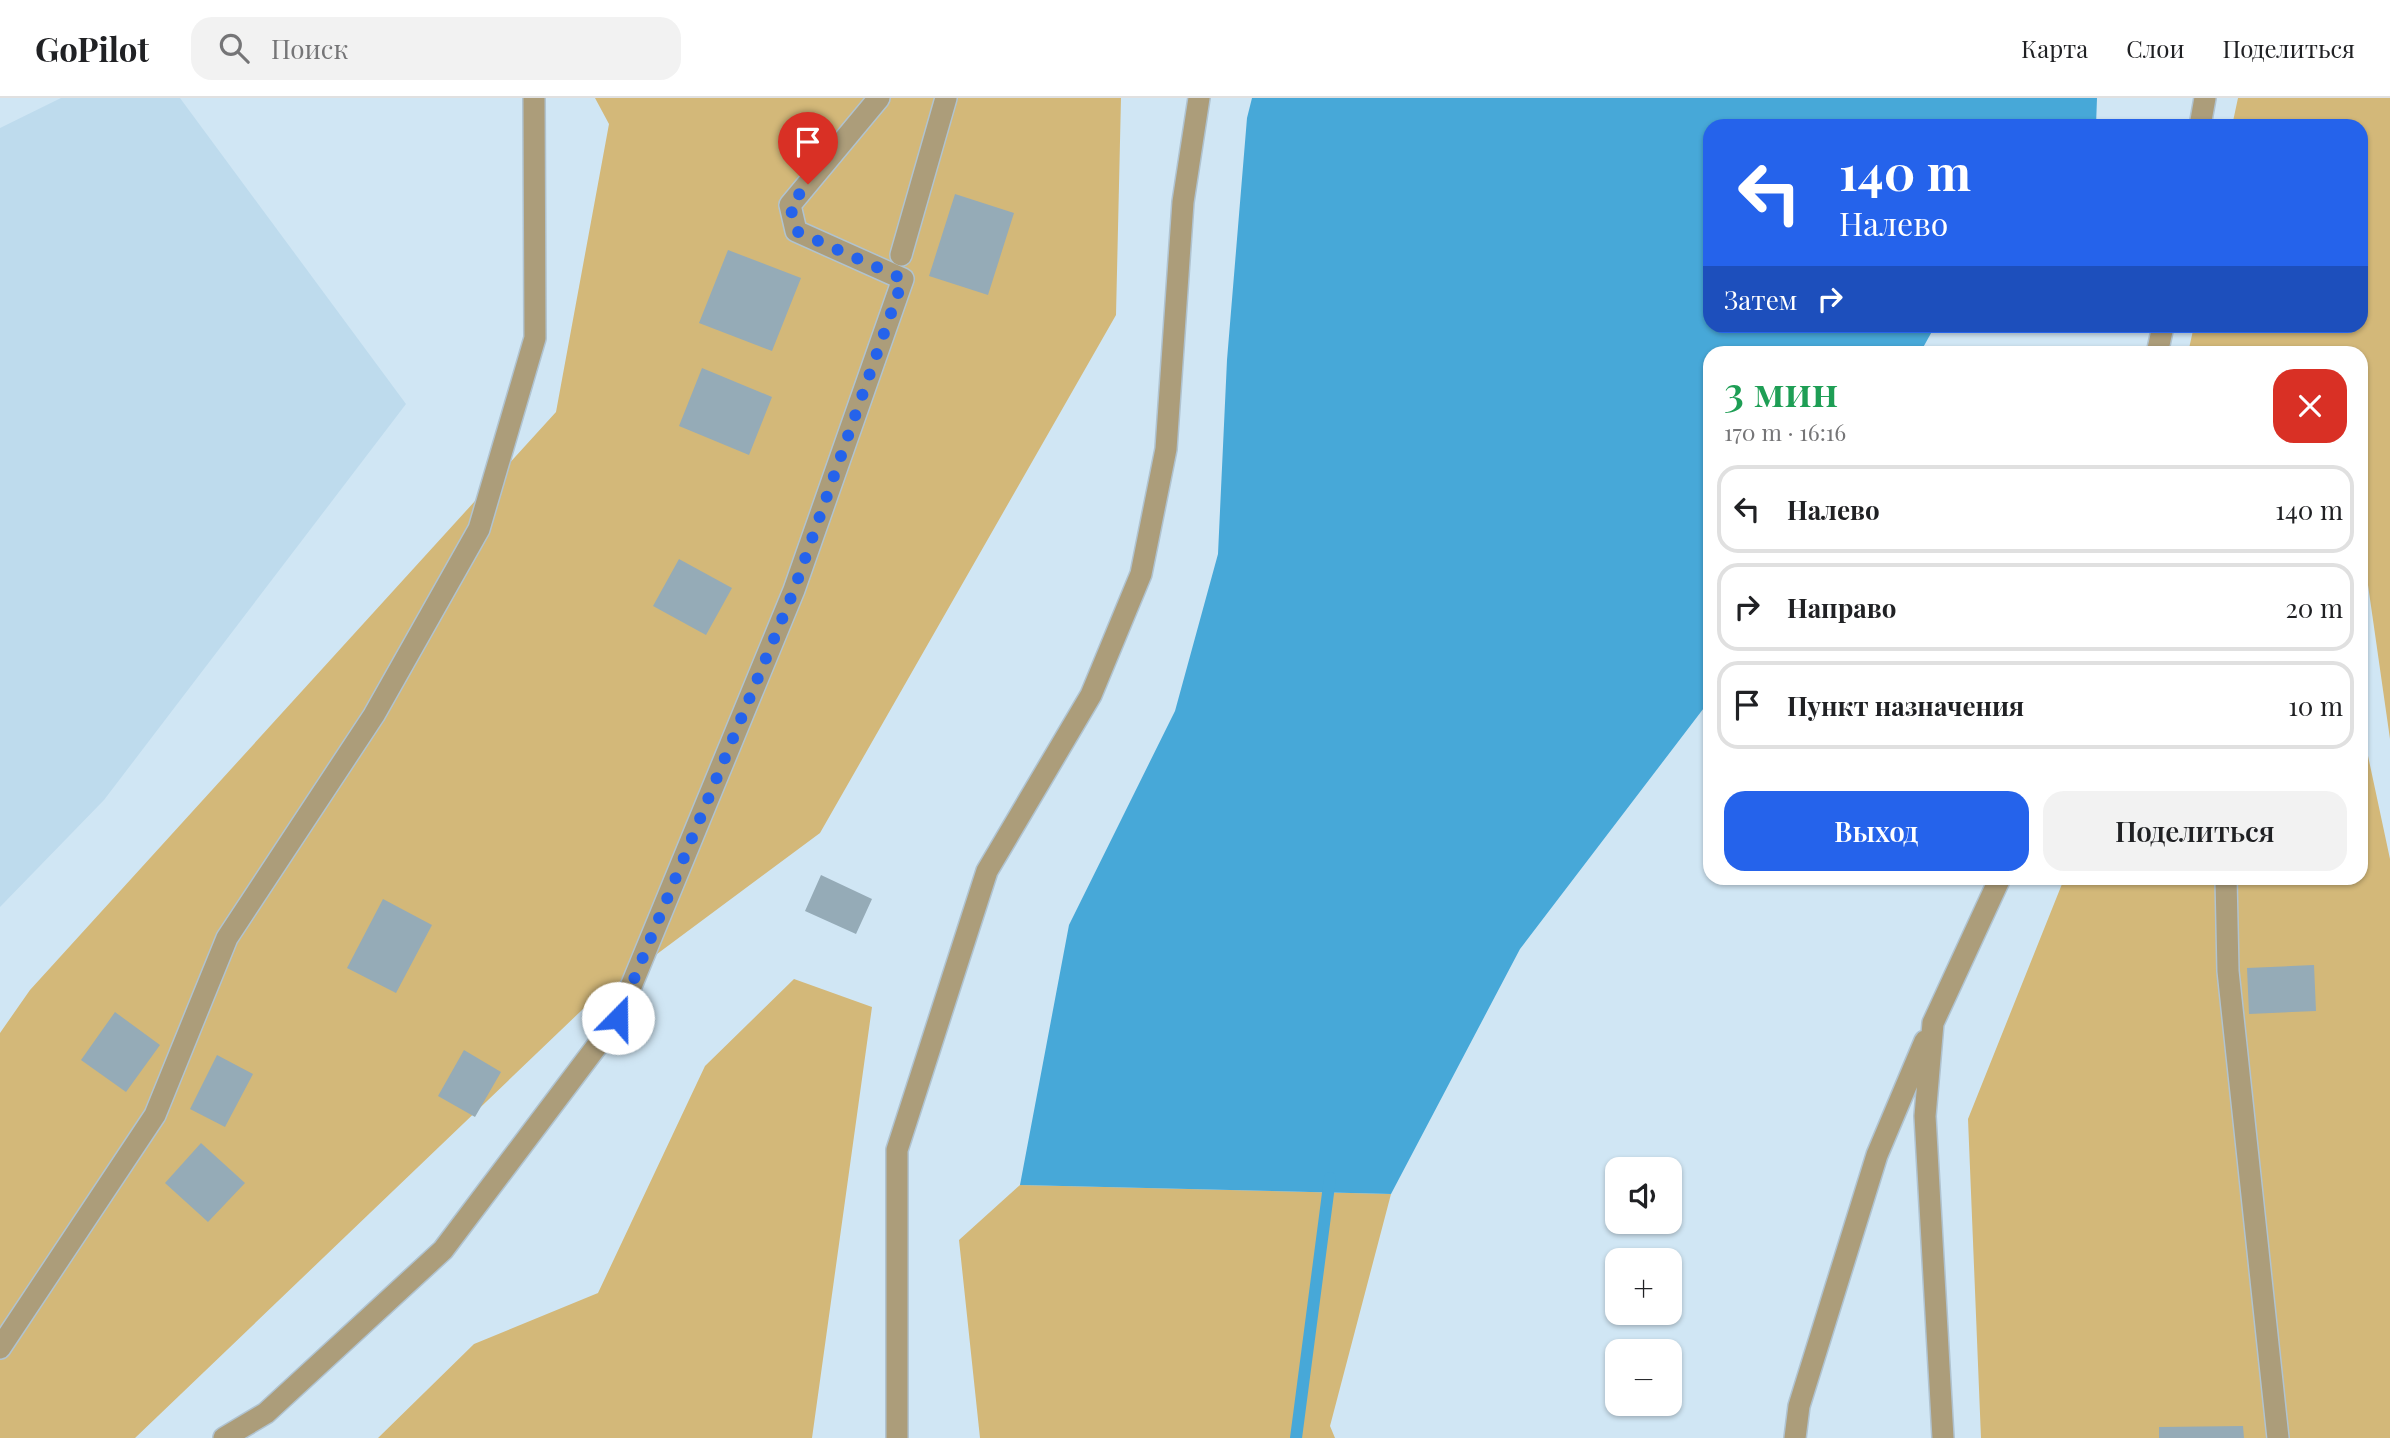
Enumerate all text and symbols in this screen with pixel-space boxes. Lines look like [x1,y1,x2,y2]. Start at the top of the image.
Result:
search box [191,17,681,80]
text: GoPilot [35,26,149,70]
icon: search [215,29,253,67]
text: Поиск [271,31,348,66]
text: Карта [2021,32,2088,64]
text: Слои [2126,32,2185,64]
text: Поделиться [2223,32,2355,64]
pin [778,112,838,184]
icon: arrive [789,123,827,161]
text: 140 m [1839,138,1971,203]
icon: left [1724,147,1815,238]
text: Налево [1839,201,1948,244]
icon: right [1811,280,1849,318]
text: Затем [1724,282,1797,317]
text: 3 мин [1724,362,1838,418]
button: close [2273,369,2347,443]
text: 170 m · 16:16 [1724,416,1846,447]
icon: left [1728,490,1766,528]
text: Налево [1787,492,1880,527]
text: 140 m [2275,492,2343,527]
icon: right [1728,588,1766,626]
text: Направо [1787,590,1896,625]
text: 20 m [2285,590,2343,625]
icon: arrive [1728,686,1766,724]
text: Пункт назначения [1787,688,2024,723]
text: 10 m [2288,688,2343,723]
button: Выход [1724,791,2029,871]
button: Поделиться [2043,791,2347,871]
position arrow [581,981,655,1055]
map controls [1605,1157,1682,1416]
button: sound [1605,1157,1682,1234]
button: + [1605,1248,1682,1325]
button: − [1605,1339,1682,1416]

